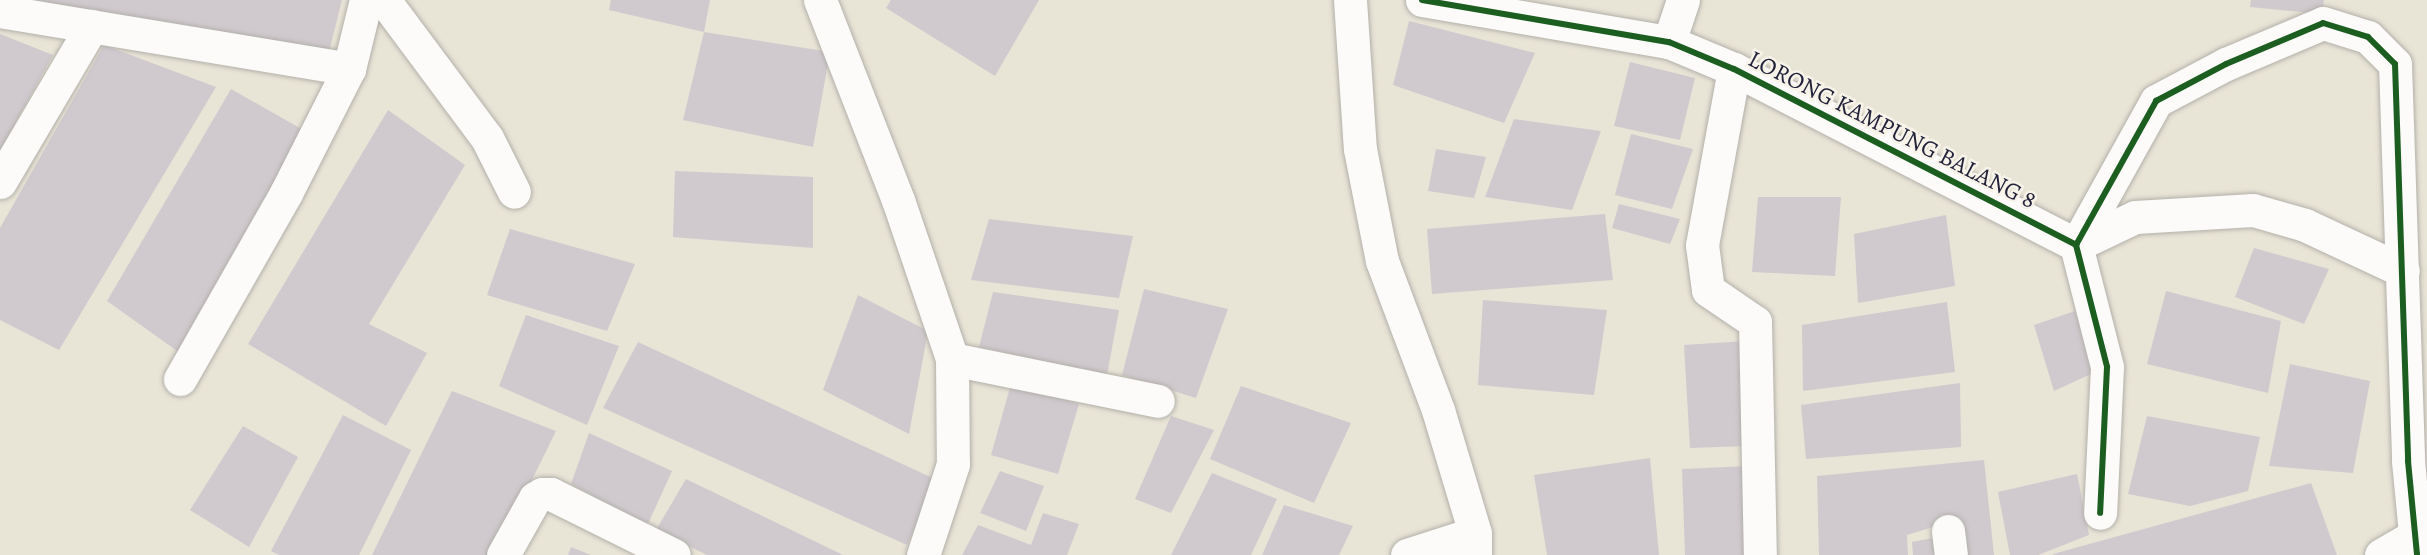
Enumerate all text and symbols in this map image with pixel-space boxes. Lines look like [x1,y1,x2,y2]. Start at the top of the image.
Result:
street label: LORONG KAMPUNG BALANG 8 [1743,45,2041,215]

